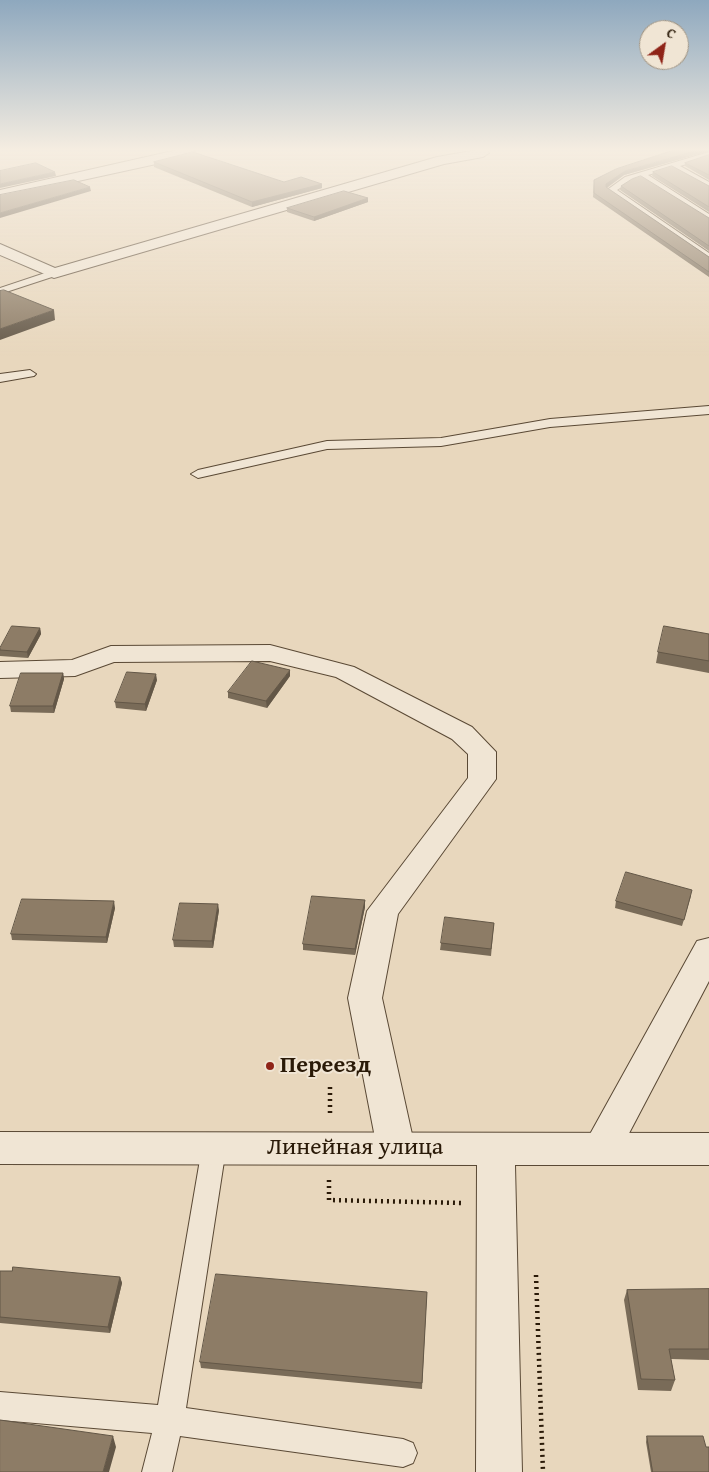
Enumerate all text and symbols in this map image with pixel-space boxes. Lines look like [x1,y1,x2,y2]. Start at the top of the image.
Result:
north arrow [639,20,689,70]
text: С [663,23,680,44]
place label: Переезд [280,1052,371,1080]
marker: Переезд [264,1060,276,1072]
street label: Линейная улица [267,1134,443,1162]

